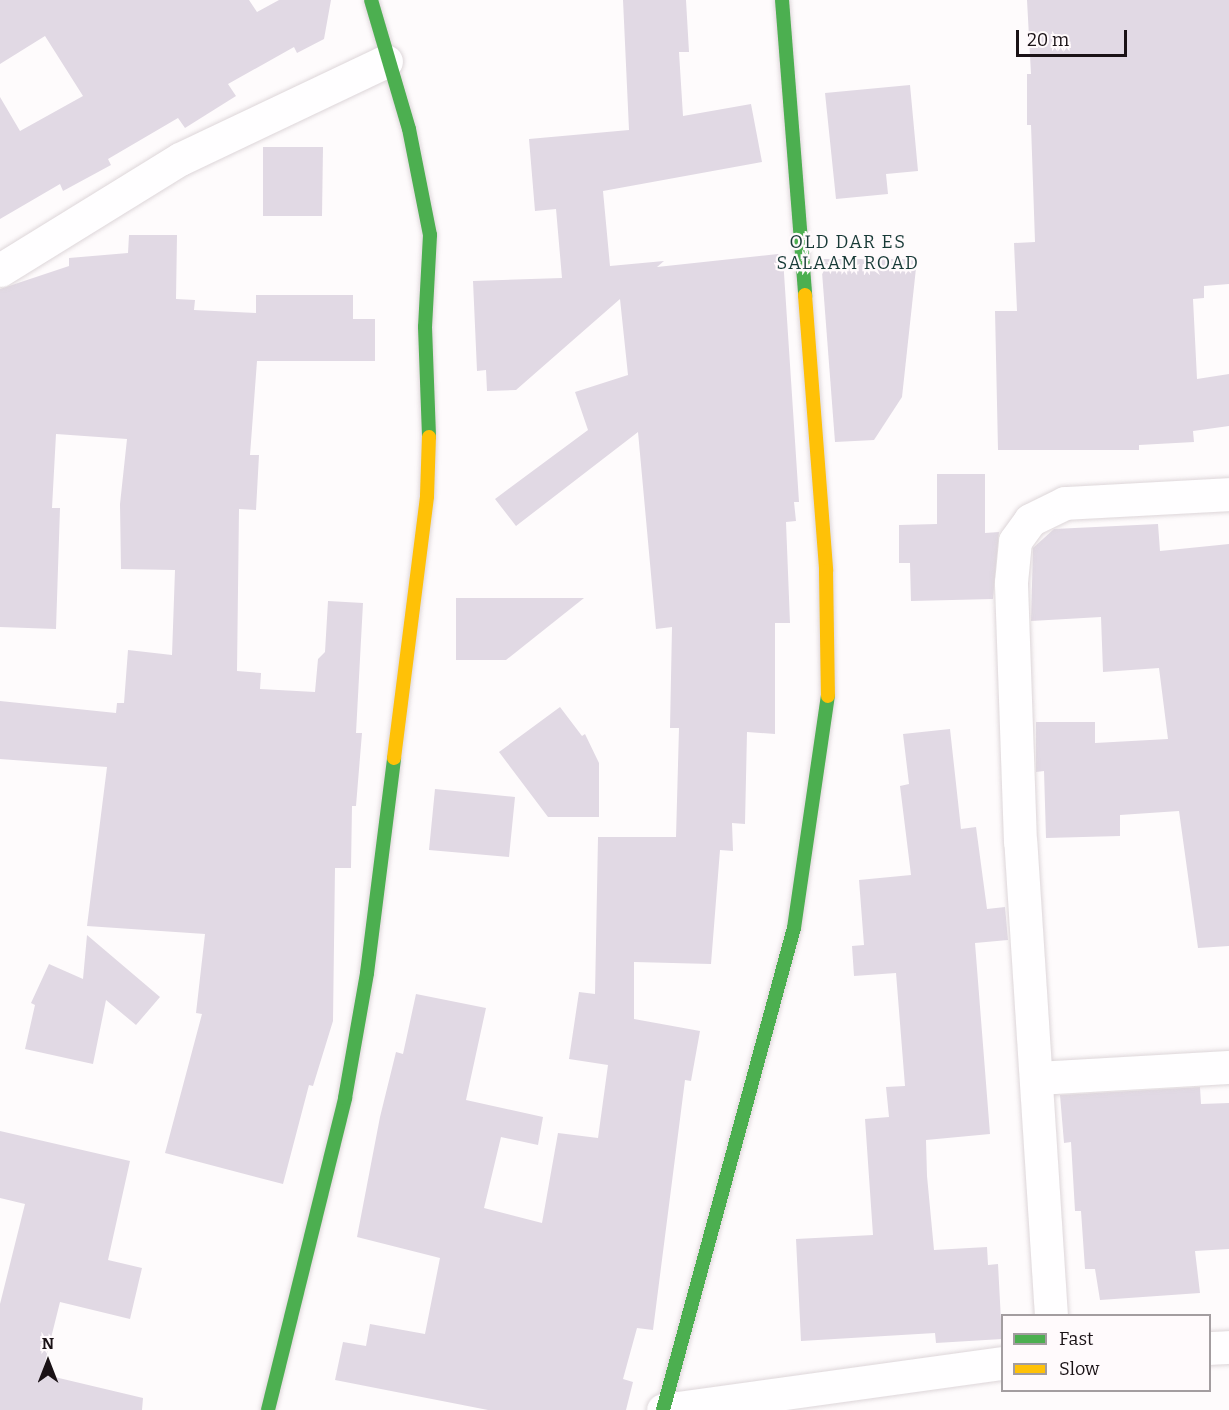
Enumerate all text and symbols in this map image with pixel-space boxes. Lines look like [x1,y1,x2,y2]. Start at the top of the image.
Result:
scale bar [1019,18,1130,56]
text: 20 m [1027,29,1069,51]
district label: OLD DAR ES SALAAM ROAD [777,232,919,274]
legend [1001,1314,1211,1392]
text: Fast [1059,1328,1094,1350]
north arrow [18,1332,78,1392]
text: N [42,1334,54,1353]
text: Slow [1059,1358,1099,1380]

